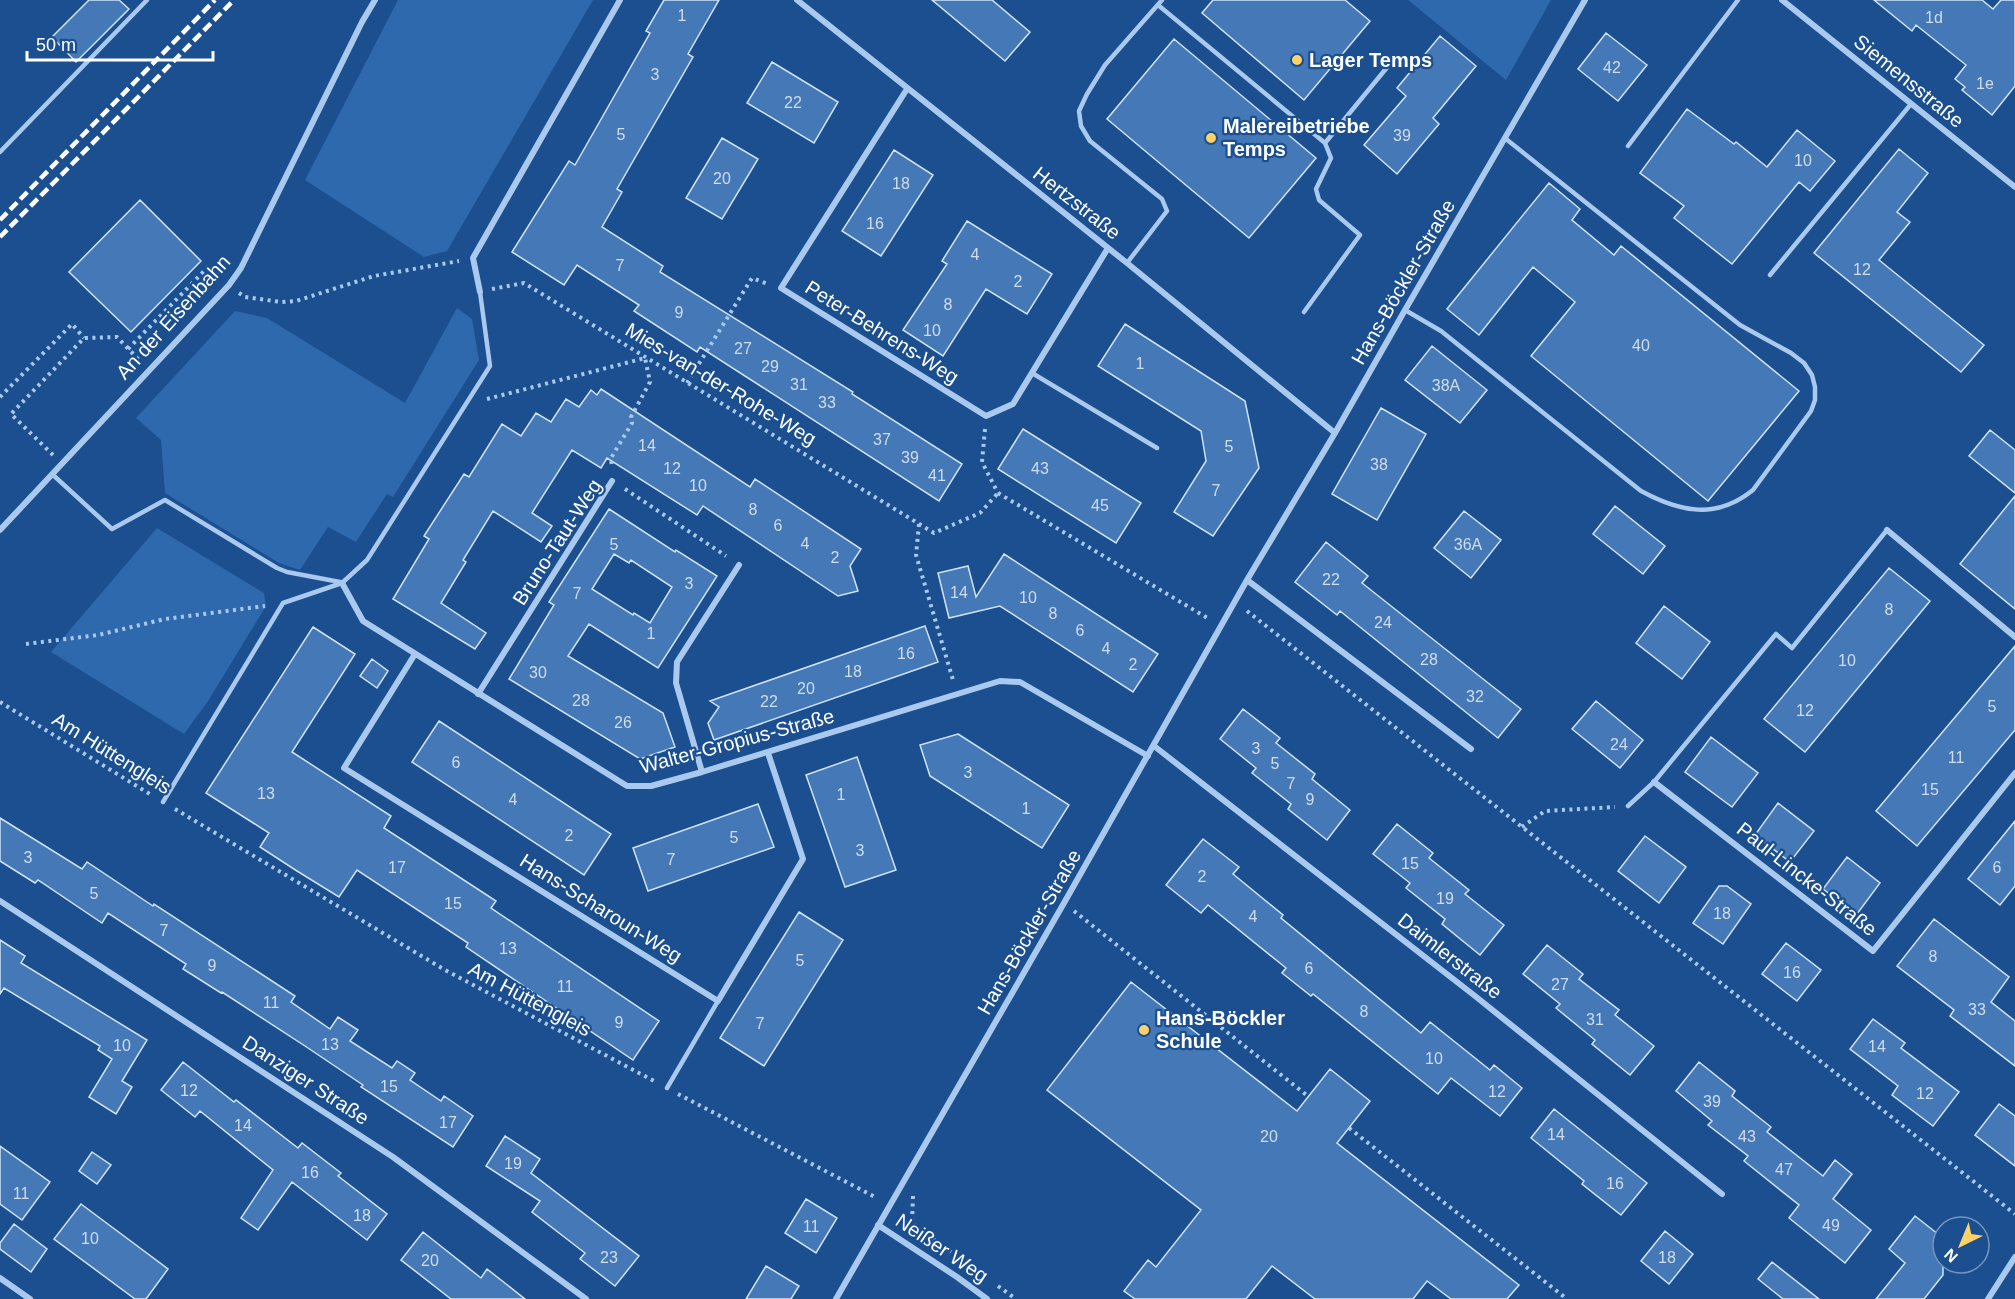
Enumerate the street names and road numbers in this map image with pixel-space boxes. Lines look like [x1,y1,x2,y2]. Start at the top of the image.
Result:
street label: Siemensstraße [1850,30,1968,132]
street label: Hertzstraße [1029,162,1125,244]
street label: Hans-Böckler-Straße [1347,196,1459,368]
street label: An der Eisenbahn [112,251,234,383]
street label: Peter-Behrens-Weg [801,276,963,388]
street label: Mies-van-der-Rohe-Weg [622,318,820,450]
street label: Bruno-Taut-Weg [508,475,606,609]
street label: Walter-Gropius-Straße [637,704,837,778]
street label: Am Hüttengleis [49,708,175,798]
street label: Paul-Lincke-Straße [1733,818,1881,940]
street label: Hans-Böckler-Straße [973,846,1085,1018]
street label: Hans-Scharoun-Weg [516,849,686,967]
street label: Daimlerstraße [1394,909,1506,1003]
street label: Am Hüttengleis [465,957,595,1041]
street label: Danziger Straße [239,1031,373,1129]
street label: Neißer Weg [892,1209,992,1287]

